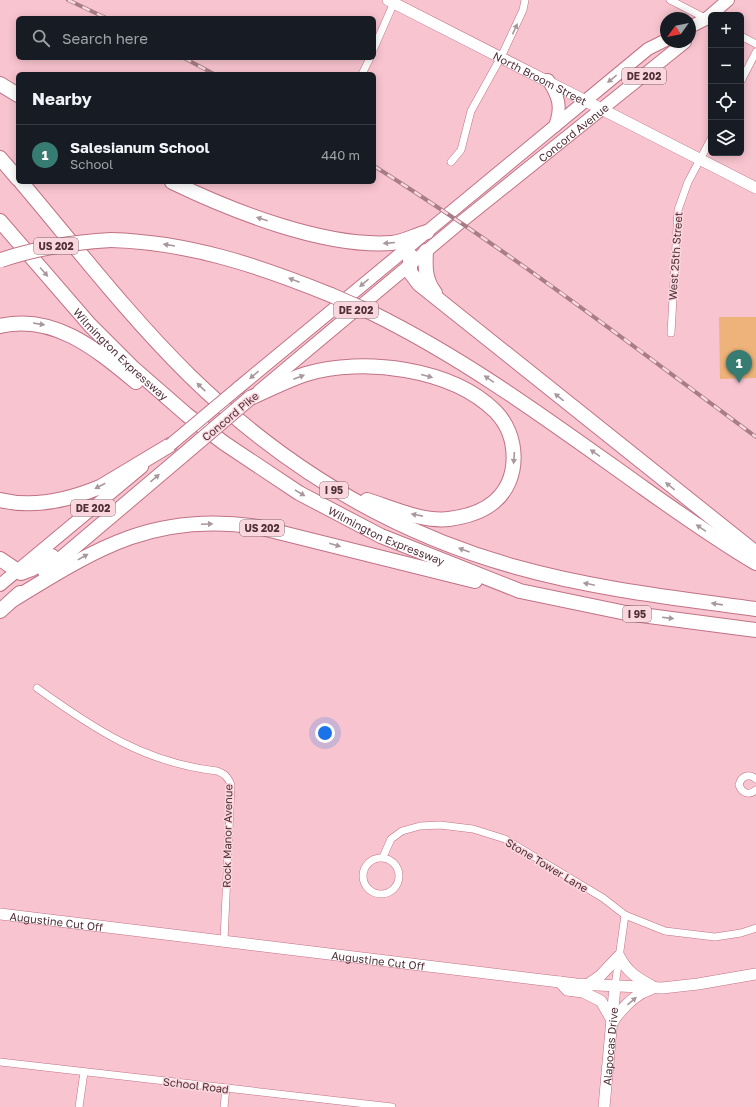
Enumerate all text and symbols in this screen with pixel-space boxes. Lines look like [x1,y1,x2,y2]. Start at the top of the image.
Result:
north arrow [660,12,696,48]
map controls [708,12,744,156]
button: + [708,12,744,48]
search box [16,16,376,60]
one-way arrow [512,22,518,34]
icon: search [30,27,52,49]
text: Search here [62,29,148,47]
street label: North Broom Street [491,48,589,107]
button: − [708,48,744,84]
road number: DE 202 [622,68,666,84]
one-way arrow [606,74,617,83]
button: locate [708,84,744,120]
text: Nearby [32,88,92,109]
street label: Concord Avenue [535,100,611,164]
button: layers [708,120,744,156]
text: Salesianum School [70,138,209,156]
text: 1 [42,147,48,163]
text: 440 m [321,147,360,163]
text: School [70,156,113,172]
street label: West 25th Street [665,211,685,301]
one-way arrow [256,216,268,222]
road number: US 202 [34,238,78,254]
one-way arrow [383,239,395,246]
one-way arrow [163,242,176,248]
one-way arrow [39,267,48,277]
one-way arrow [288,277,300,283]
one-way arrow [359,279,370,288]
road number: DE 202 [334,302,378,318]
street label: Wilmington Expressway [71,305,171,402]
one-way arrow [32,321,45,327]
pin: 1 [726,350,752,383]
one-way arrow [248,371,259,380]
one-way arrow [421,373,433,379]
one-way arrow [293,374,305,380]
one-way arrow [483,375,494,383]
one-way arrow [196,382,206,392]
street label: Concord Pike [199,389,261,443]
one-way arrow [554,392,565,401]
one-way arrow [590,449,600,457]
one-way arrow [510,452,517,464]
one-way arrow [150,474,160,483]
one-way arrow [665,481,676,490]
road number: I 95 [320,482,348,498]
one-way arrow [94,483,106,489]
one-way arrow [294,489,306,496]
road number: DE 202 [71,500,115,516]
street label: Wilmington Expressway [326,503,447,567]
one-way arrow [411,512,423,518]
one-way arrow [201,520,213,527]
road number: US 202 [240,520,284,536]
one-way arrow [696,524,706,532]
one-way arrow [329,542,341,548]
one-way arrow [457,547,469,553]
one-way arrow [77,554,89,561]
one-way arrow [583,581,595,587]
one-way arrow [711,601,723,607]
road number: I 95 [623,606,651,622]
one-way arrow [662,615,674,621]
your location [315,723,335,743]
street label: Rock Manor Avenue [220,784,234,888]
street label: Stone Tower Lane [503,835,591,895]
street label: Augustine Cut Off [9,909,104,933]
street label: Augustine Cut Off [331,948,426,972]
one-way arrow [626,996,637,1005]
street label: Alapocas Drive [600,1007,620,1086]
street label: School Road [162,1075,230,1095]

